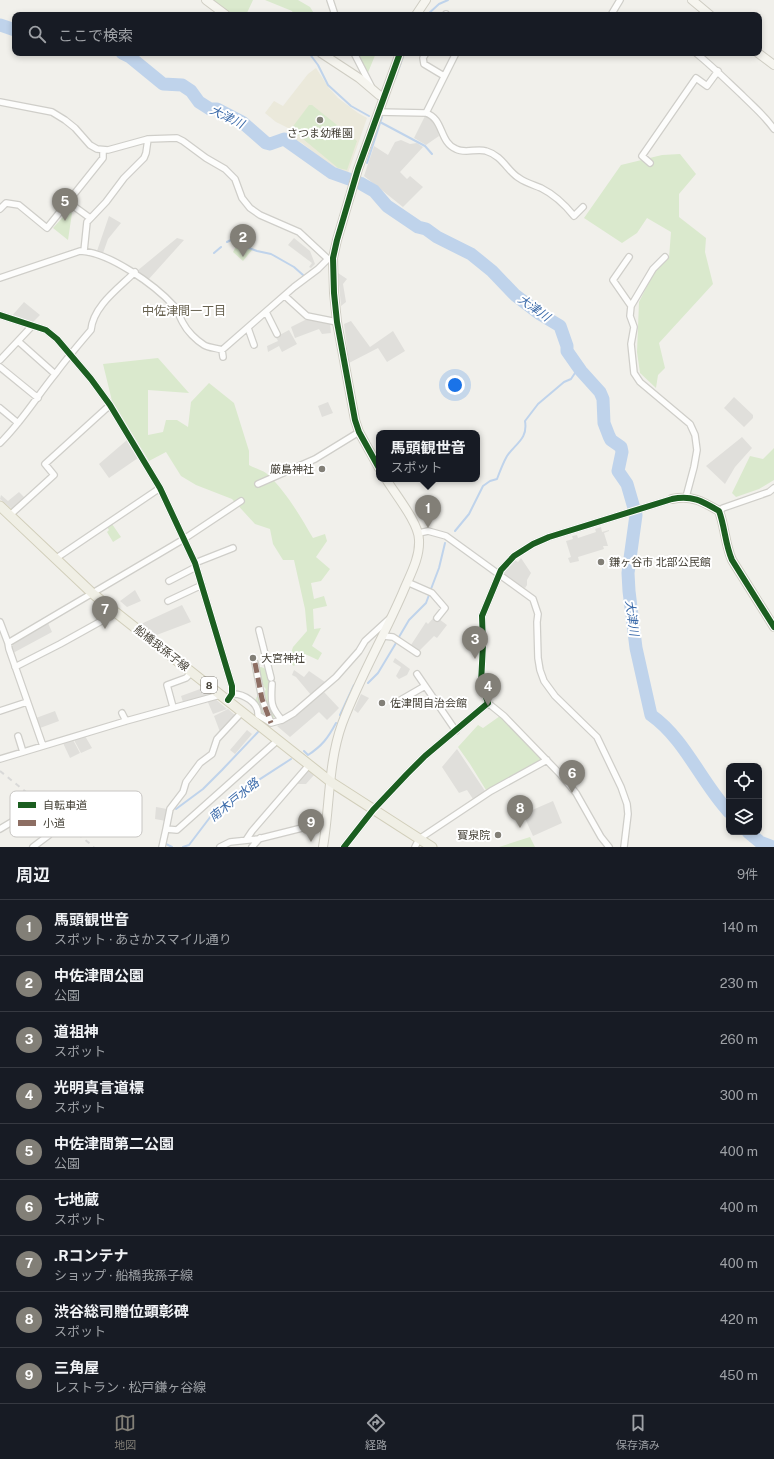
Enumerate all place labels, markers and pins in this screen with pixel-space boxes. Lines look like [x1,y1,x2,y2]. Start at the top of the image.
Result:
marker: さつま幼稚園 [315,115,325,125]
place label: さつま幼稚園 [287,127,353,139]
pin: 5 [52,188,78,221]
pin: 2 [230,224,256,257]
place label: 厳島神社 [270,463,314,475]
marker: 厳島神社 [317,464,327,474]
pin: 1 [415,495,441,528]
place label: 鎌ヶ谷市 北部公民館 [609,556,711,568]
marker: 鎌ヶ谷市 北部公民館 [596,557,606,567]
pin: 7 [92,596,118,629]
pin: 3 [462,626,488,659]
place label: 大宮神社 [261,652,305,664]
marker: 大宮神社 [248,653,258,663]
pin: 4 [475,673,501,706]
place label: 佐津間自治会館 [390,697,467,709]
marker: 佐津間自治会館 [377,698,387,708]
pin: 6 [559,760,585,793]
pin: 8 [507,795,533,828]
pin: 9 [298,809,324,842]
place label: 寳泉院 [457,829,490,841]
marker: 寳泉院 [493,830,503,840]

